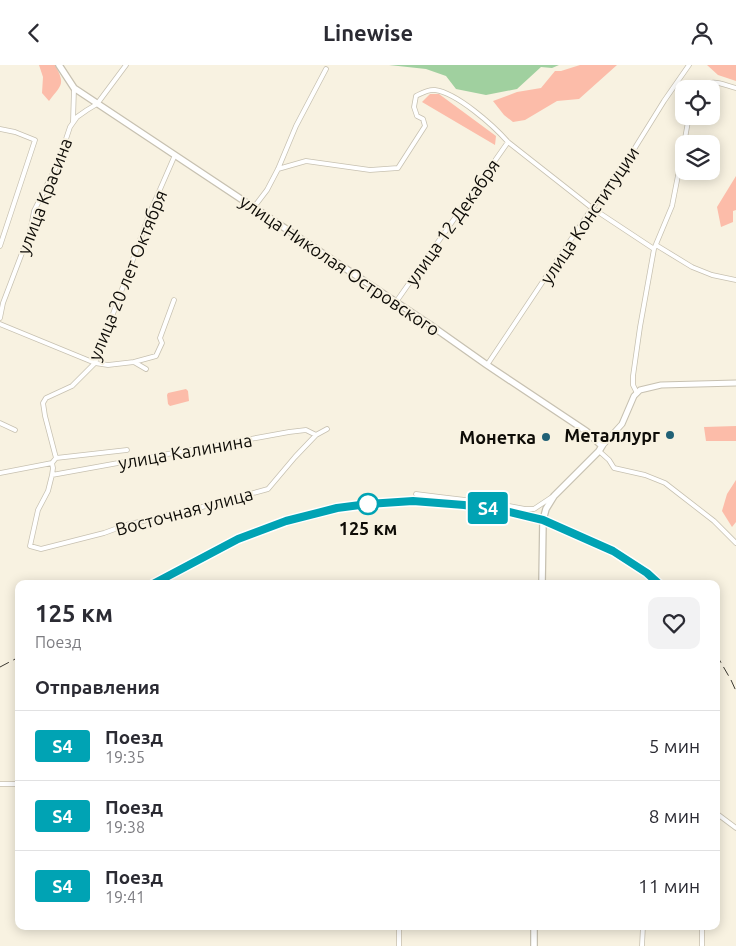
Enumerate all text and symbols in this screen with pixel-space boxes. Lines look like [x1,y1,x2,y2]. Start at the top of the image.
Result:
icon: back [20,19,48,47]
icon: person [688,19,716,47]
text: Linewise [323,20,413,45]
map controls [675,80,720,180]
button: locate [675,80,720,125]
street label: улица Красина [13,135,75,257]
button: layers [675,135,720,180]
street label: улица Конституции [536,143,642,287]
street label: улица 12 Декабря [401,155,503,289]
street label: улица 20 лет Октября [84,187,170,363]
street label: улица Николая Островского [236,191,444,339]
place label: Металлург [564,425,660,445]
place label: Монетка [459,427,536,447]
street label: улица Калинина [116,429,254,473]
marker: Металлург [664,429,676,441]
marker: Монетка [540,431,552,443]
street label: Восточная улица [113,483,255,539]
line badge: S4 [466,492,510,524]
marker: 125 км [357,493,379,515]
text: S4 [478,498,498,518]
place label: 125 км [339,518,397,538]
button: heart [648,597,700,649]
text: 125 км [35,600,113,627]
text: Поезд [35,633,81,651]
text: Отправления [35,676,160,698]
text: Поезд [105,726,163,748]
text: 5 мин [649,735,700,757]
text: S4 [52,736,73,756]
text: 19:35 [105,748,145,766]
text: Поезд [105,796,163,818]
text: 8 мин [649,805,700,827]
text: S4 [52,806,73,826]
text: 19:38 [105,818,145,836]
text: Поезд [105,866,163,888]
text: 11 мин [638,875,700,897]
text: S4 [52,876,73,896]
text: 19:41 [105,888,145,906]

